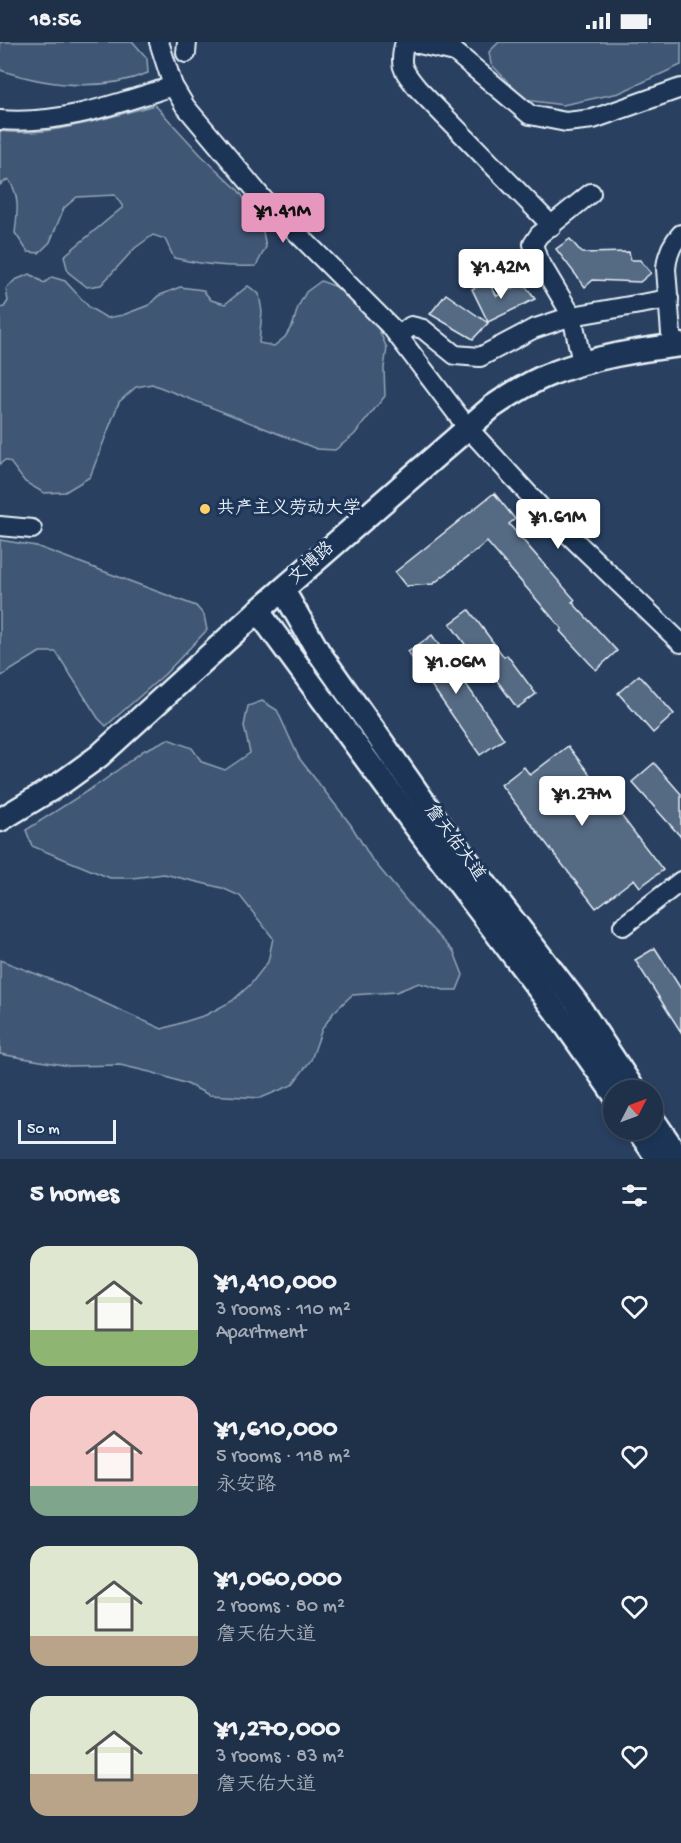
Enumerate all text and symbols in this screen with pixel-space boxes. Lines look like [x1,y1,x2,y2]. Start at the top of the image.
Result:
text: 18:56 [30,8,81,34]
pin: ¥1.41M [234,193,332,244]
text: ¥1.41M [255,201,311,224]
pin: ¥1.42M [452,249,550,300]
text: ¥1.42M [473,257,529,280]
place label: 共产主义劳动大学 [217,498,361,520]
pin: ¥1.61M [509,499,607,550]
marker: 共产主义劳动大学 [198,502,212,516]
text: ¥1.61M [530,507,586,530]
street label: 文博路 [284,537,339,590]
pin: ¥1.06M [407,644,505,695]
text: ¥1.06M [426,652,486,675]
pin: ¥1.27M [533,776,631,827]
text: ¥1.27M [553,784,611,807]
street label: 詹天佑大道 [419,800,490,886]
north arrow [603,1080,663,1140]
map controls [603,1080,663,1140]
scale bar [18,1117,116,1144]
text: 50 m [27,1121,60,1140]
icon: filters [618,1179,651,1212]
text: 5 homes [30,1180,119,1211]
text: ¥1,410,000 [216,1268,337,1299]
icon: home [78,1270,150,1342]
icon: heart [618,1290,651,1323]
text: 3 rooms · 110 m² [216,1299,351,1322]
text: Apartment [216,1322,306,1345]
text: ¥1,610,000 [216,1415,338,1446]
icon: home [78,1420,150,1492]
icon: heart [618,1440,651,1473]
text: 5 rooms · 118 m² [216,1446,350,1469]
text: 永安路 [216,1475,276,1498]
text: ¥1,060,000 [216,1565,342,1596]
icon: home [78,1570,150,1642]
icon: heart [618,1590,651,1623]
text: 2 rooms · 80 m² [216,1596,345,1619]
text: 詹天佑大道 [216,1625,316,1648]
text: ¥1,270,000 [216,1715,340,1746]
icon: home [78,1720,150,1792]
icon: heart [618,1740,651,1773]
text: 3 rooms · 83 m² [216,1746,344,1769]
text: 詹天佑大道 [216,1775,316,1798]

